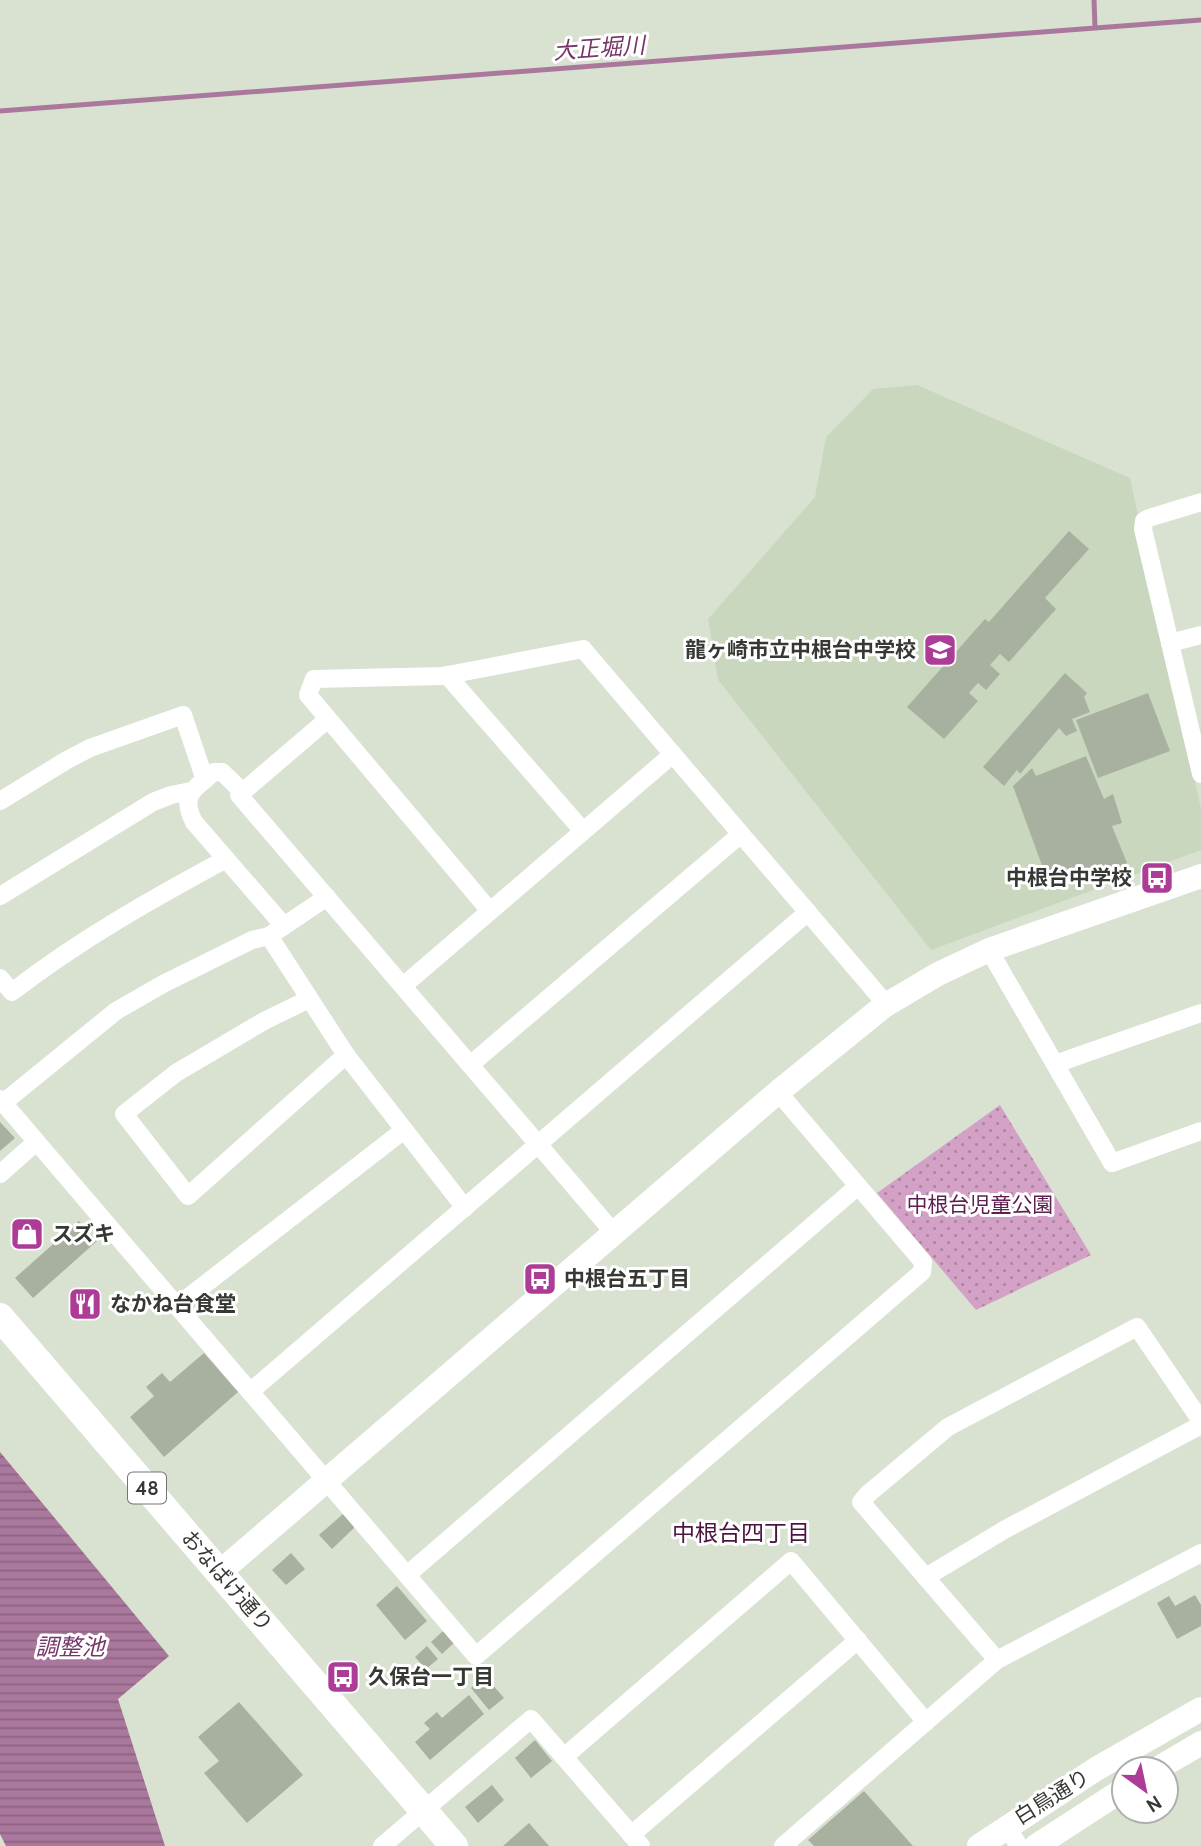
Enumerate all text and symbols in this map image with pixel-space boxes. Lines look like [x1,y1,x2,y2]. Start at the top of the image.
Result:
water label: 大正堀川 [552,31,649,65]
school or university icon: 龍ヶ崎市立中根台中学校 [921,631,959,669]
place label: 龍ヶ崎市立中根台中学校 [685,637,916,662]
bus stop icon: 中根台中学校 [1138,859,1176,897]
place label: 中根台中学校 [1006,865,1132,890]
park label: 中根台児童公園 [907,1192,1054,1217]
shop icon: スズキ [8,1215,46,1253]
place label: スズキ [52,1221,115,1246]
bus stop icon: 中根台五丁目 [521,1260,559,1298]
place label: 中根台五丁目 [564,1266,690,1291]
restaurant icon: なかね台食堂 [66,1285,104,1323]
place label: なかね台食堂 [110,1291,236,1316]
road number: 48 [128,1472,166,1504]
district label: 中根台四丁目 [672,1519,810,1547]
street label: おなばけ通り [177,1525,278,1636]
water label: 調整池 [36,1633,107,1661]
bus stop icon: 久保台一丁目 [324,1658,362,1696]
place label: 久保台一丁目 [368,1664,494,1689]
north arrow [1110,1755,1180,1825]
street label: 白鳥通り [1009,1764,1094,1829]
text: N [1142,1791,1166,1817]

